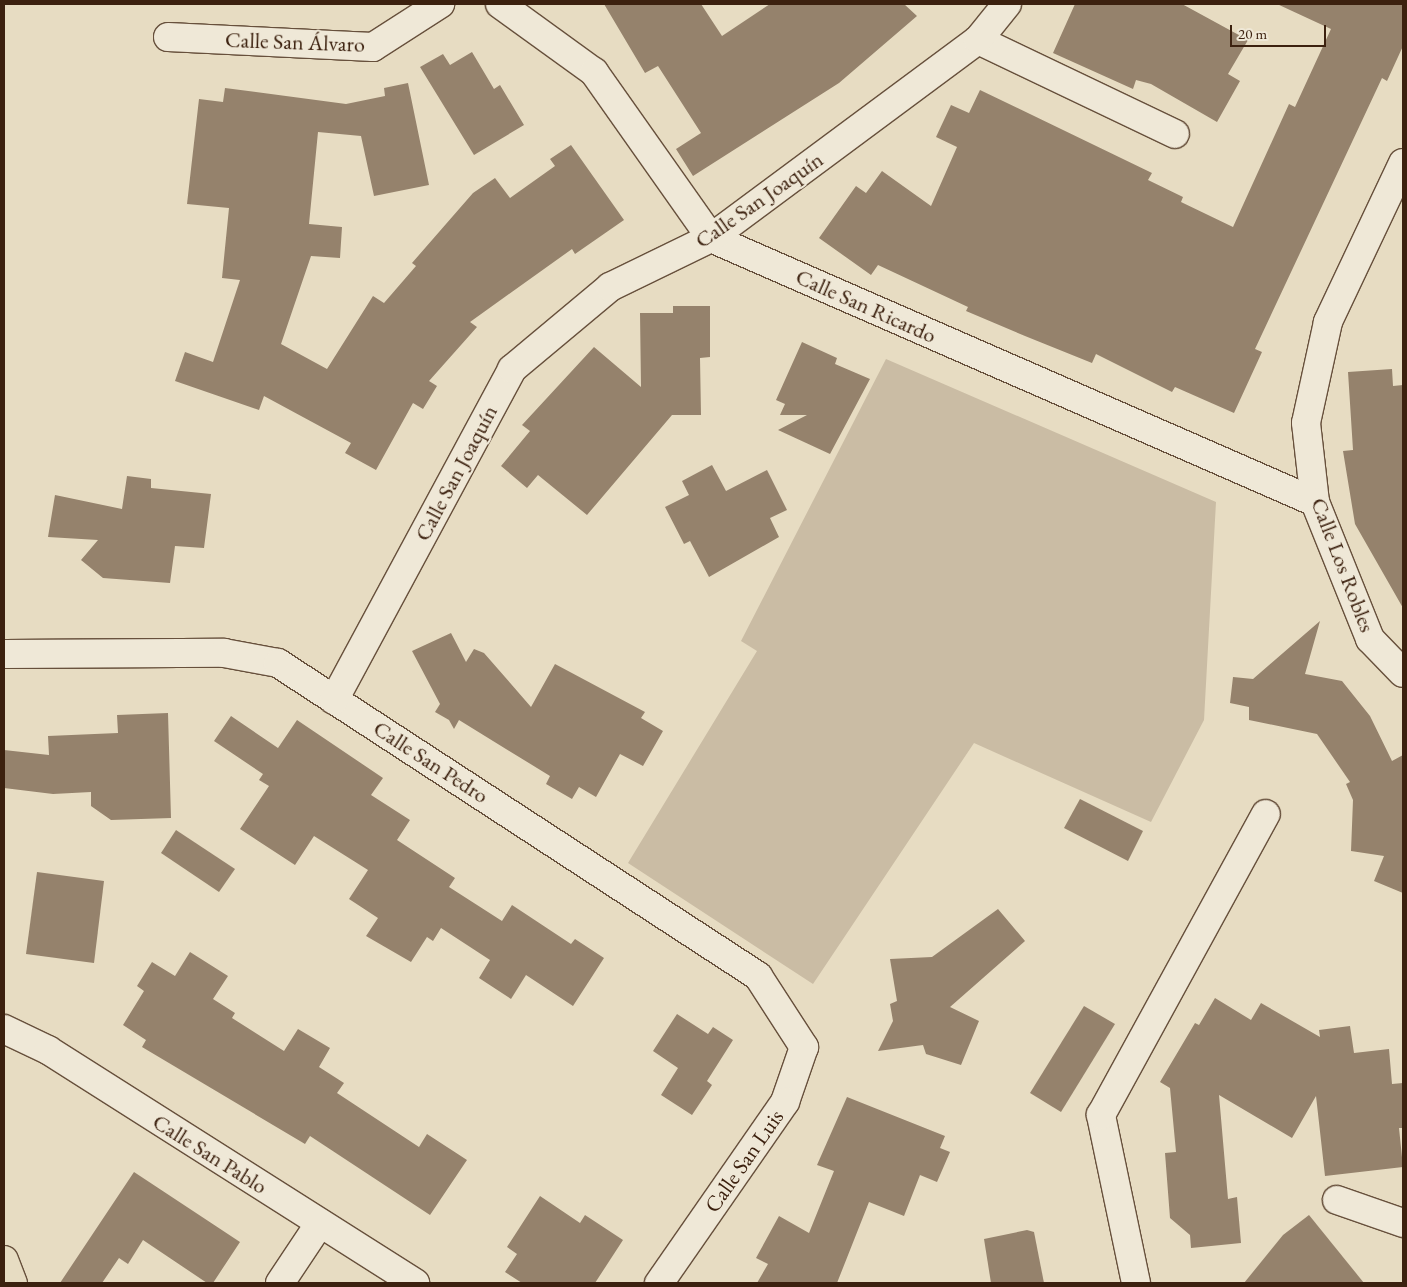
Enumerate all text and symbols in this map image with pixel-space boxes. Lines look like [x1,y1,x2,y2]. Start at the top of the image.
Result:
scale bar [1232,15,1328,47]
text: 20 m [1238,24,1267,43]
street label: Calle San Álvaro [225,26,365,58]
street label: Calle San Joaquín [690,146,828,254]
street label: Calle San Ricardo [792,263,940,349]
street label: Calle San Joaquín [409,401,503,545]
street label: Calle Los Robles [1305,494,1381,636]
street label: Calle San Pedro [369,715,493,809]
street label: Calle San Luis [699,1104,789,1218]
street label: Calle San Pablo [148,1108,272,1200]

